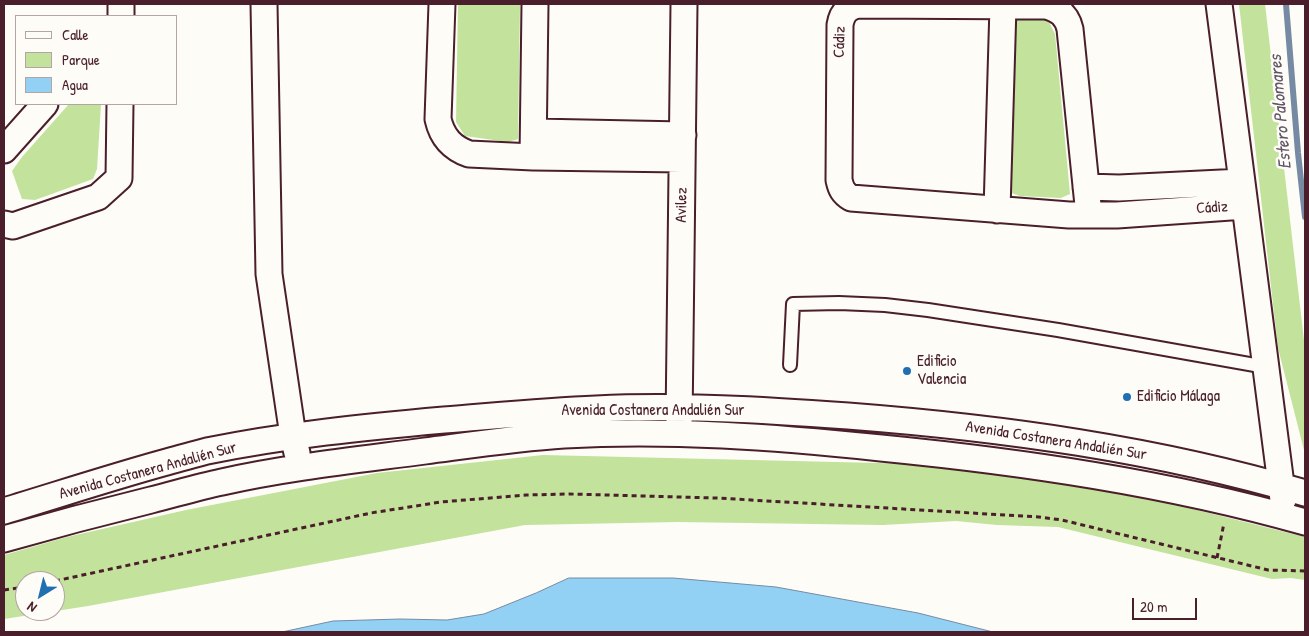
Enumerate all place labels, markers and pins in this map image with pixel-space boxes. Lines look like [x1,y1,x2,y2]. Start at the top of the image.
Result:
place label: Edificio Valencia [917,352,966,390]
marker: Edificio Valencia [901,365,913,377]
place label: Edificio Málaga [1137,387,1220,407]
marker: Edificio Málaga [1121,391,1133,403]

